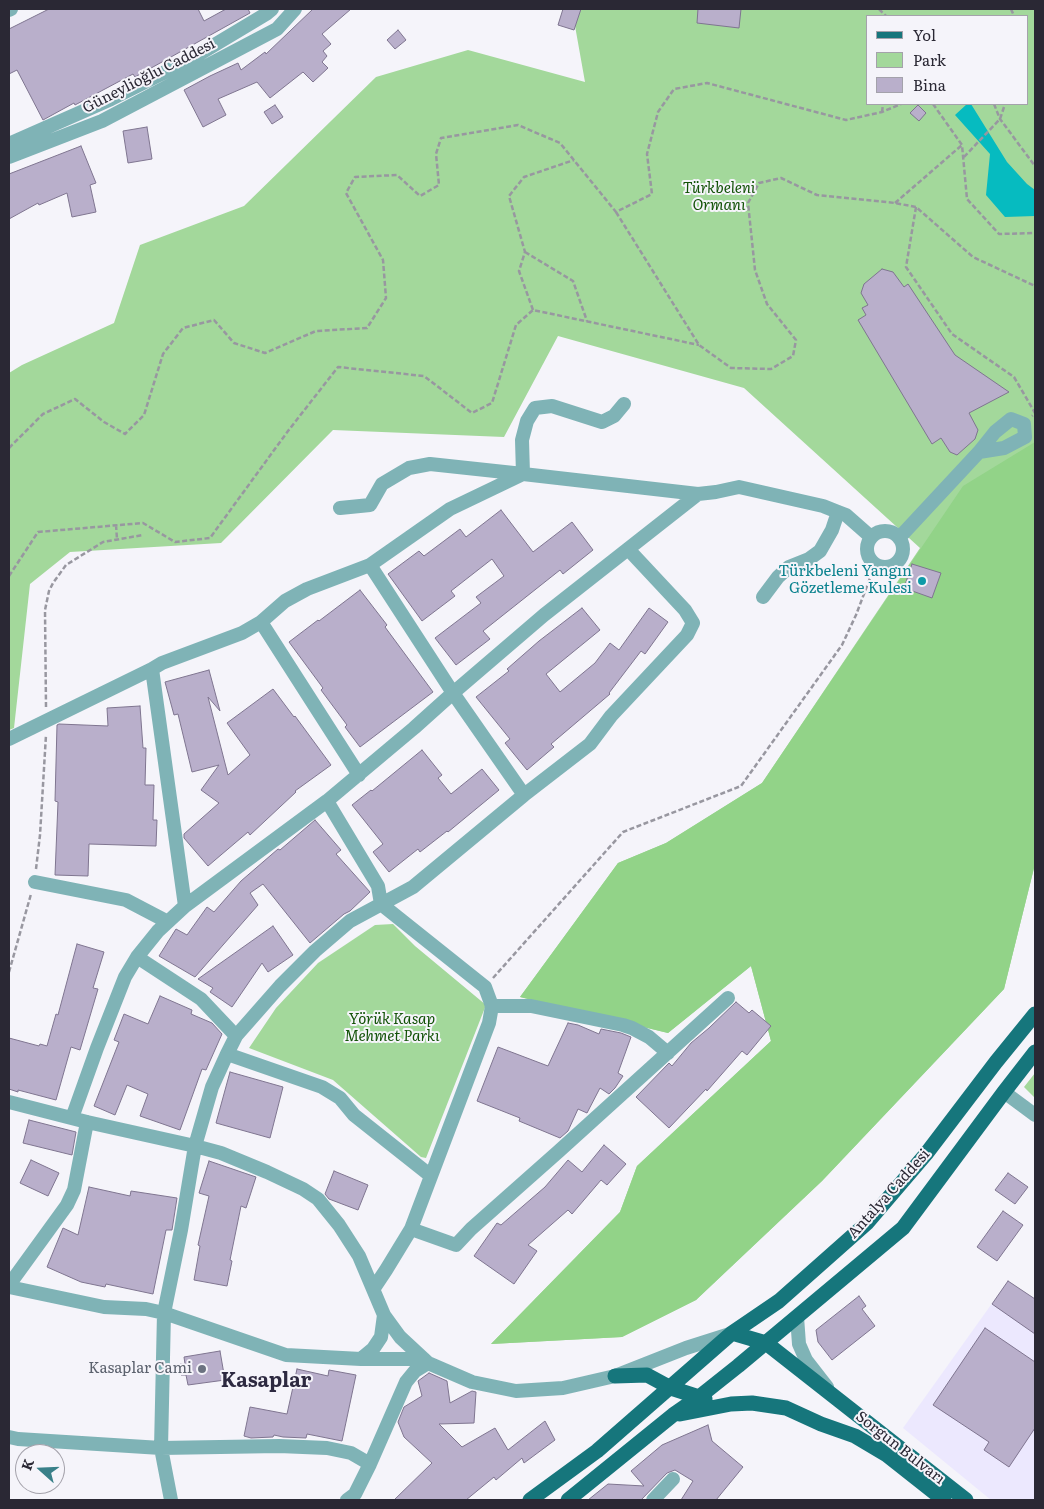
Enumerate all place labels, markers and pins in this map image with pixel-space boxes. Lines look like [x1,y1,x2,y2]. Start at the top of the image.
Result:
place label: Türkbeleni Yangın Gözetleme Kulesi [778,563,912,598]
marker: Türkbeleni Yangın Gözetleme Kulesi [916,575,928,587]
place label: Kasaplar Cami [88,1360,192,1378]
marker: Kasaplar Cami [196,1363,208,1375]

